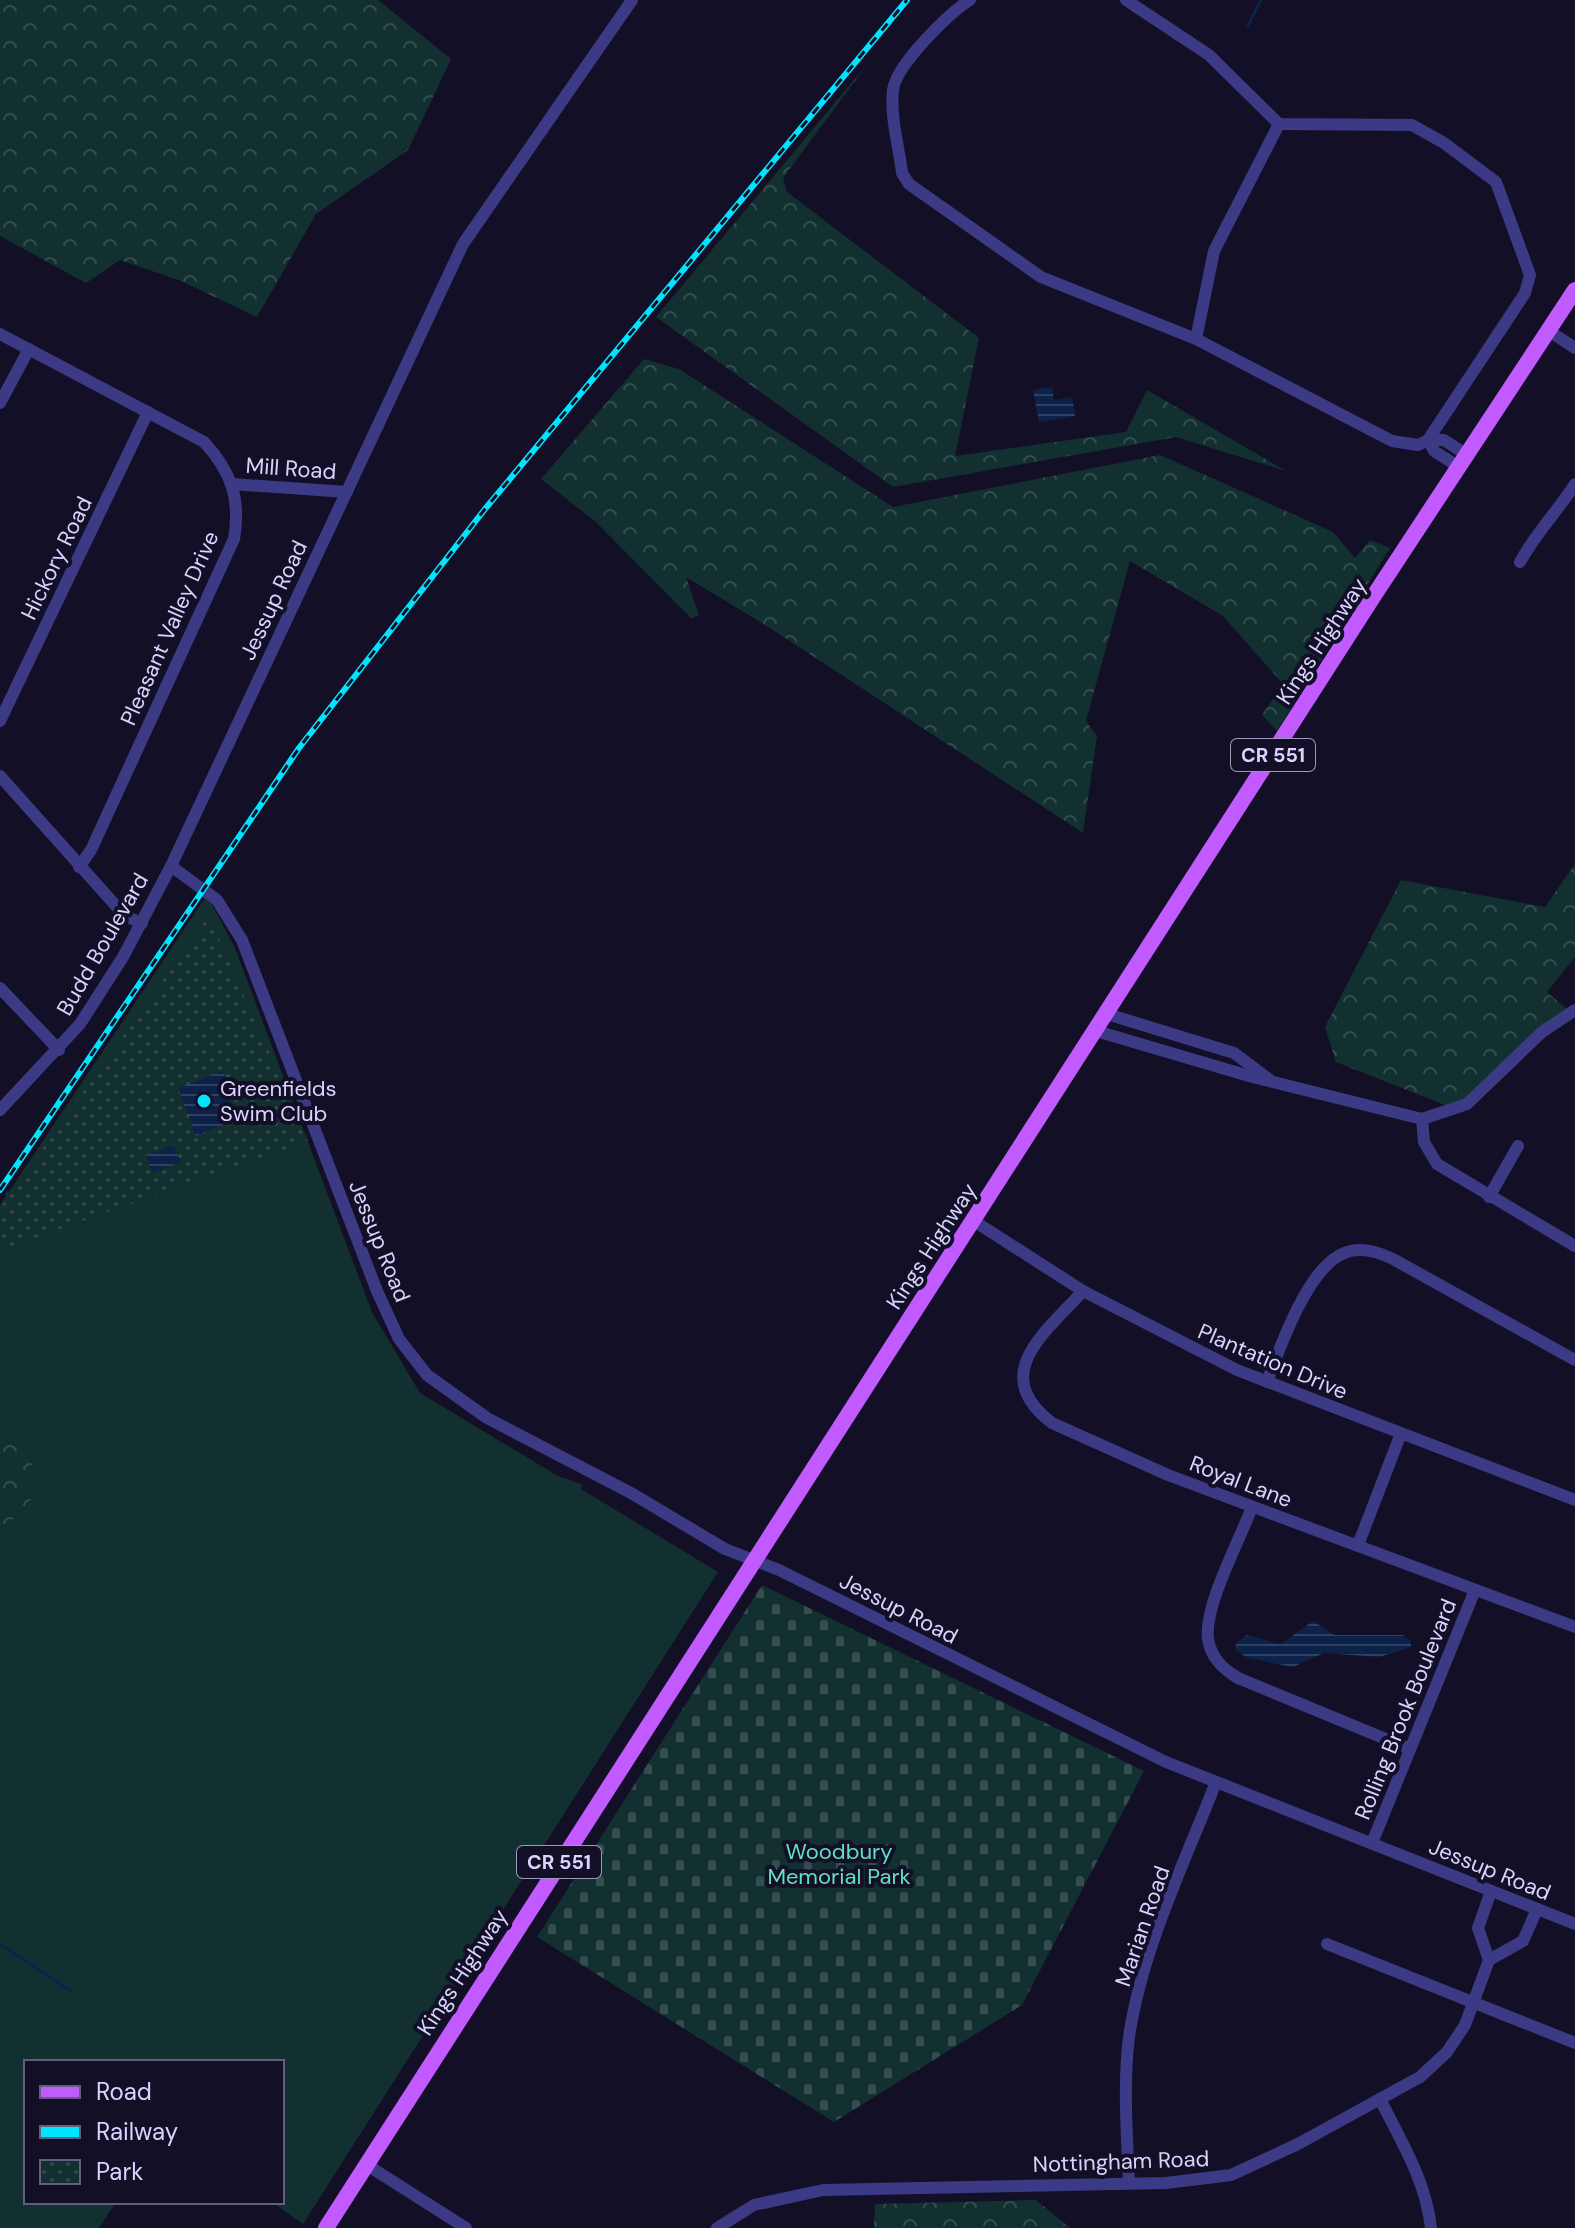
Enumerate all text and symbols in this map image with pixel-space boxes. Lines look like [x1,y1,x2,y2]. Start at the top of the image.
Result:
street label: Mill Road [245,451,337,486]
street label: Hickory Road [14,492,99,625]
street label: Pleasant Valley Drive [114,526,225,730]
street label: Jessup Road [233,536,314,665]
street label: Kings Highway [1270,572,1373,710]
road number: CR 551 [1231,739,1315,771]
street label: Budd Boulevard [50,868,155,1021]
place label: Greenfields Swim Club [220,1074,337,1128]
marker: Greenfields Swim Club [195,1092,213,1110]
street label: Jessup Road [342,1176,417,1306]
street label: Kings Highway [880,1177,983,1315]
street label: Plantation Drive [1193,1317,1352,1406]
street label: Royal Lane [1185,1449,1296,1514]
street label: Jessup Road [835,1566,963,1651]
street label: Rolling Brook Boulevard [1348,1594,1463,1824]
street label: Jessup Road [1425,1832,1555,1907]
park label: Woodbury Memorial Park [767,1837,911,1891]
road number: CR 551 [517,1846,601,1878]
street label: Marian Road [1108,1862,1177,1990]
street label: Kings Highway [411,1903,514,2041]
legend [24,2060,284,2204]
text: Road [96,2076,152,2107]
text: Railway [96,2116,178,2147]
street label: Nottingham Road [1032,2144,1210,2179]
text: Park [96,2156,143,2187]

